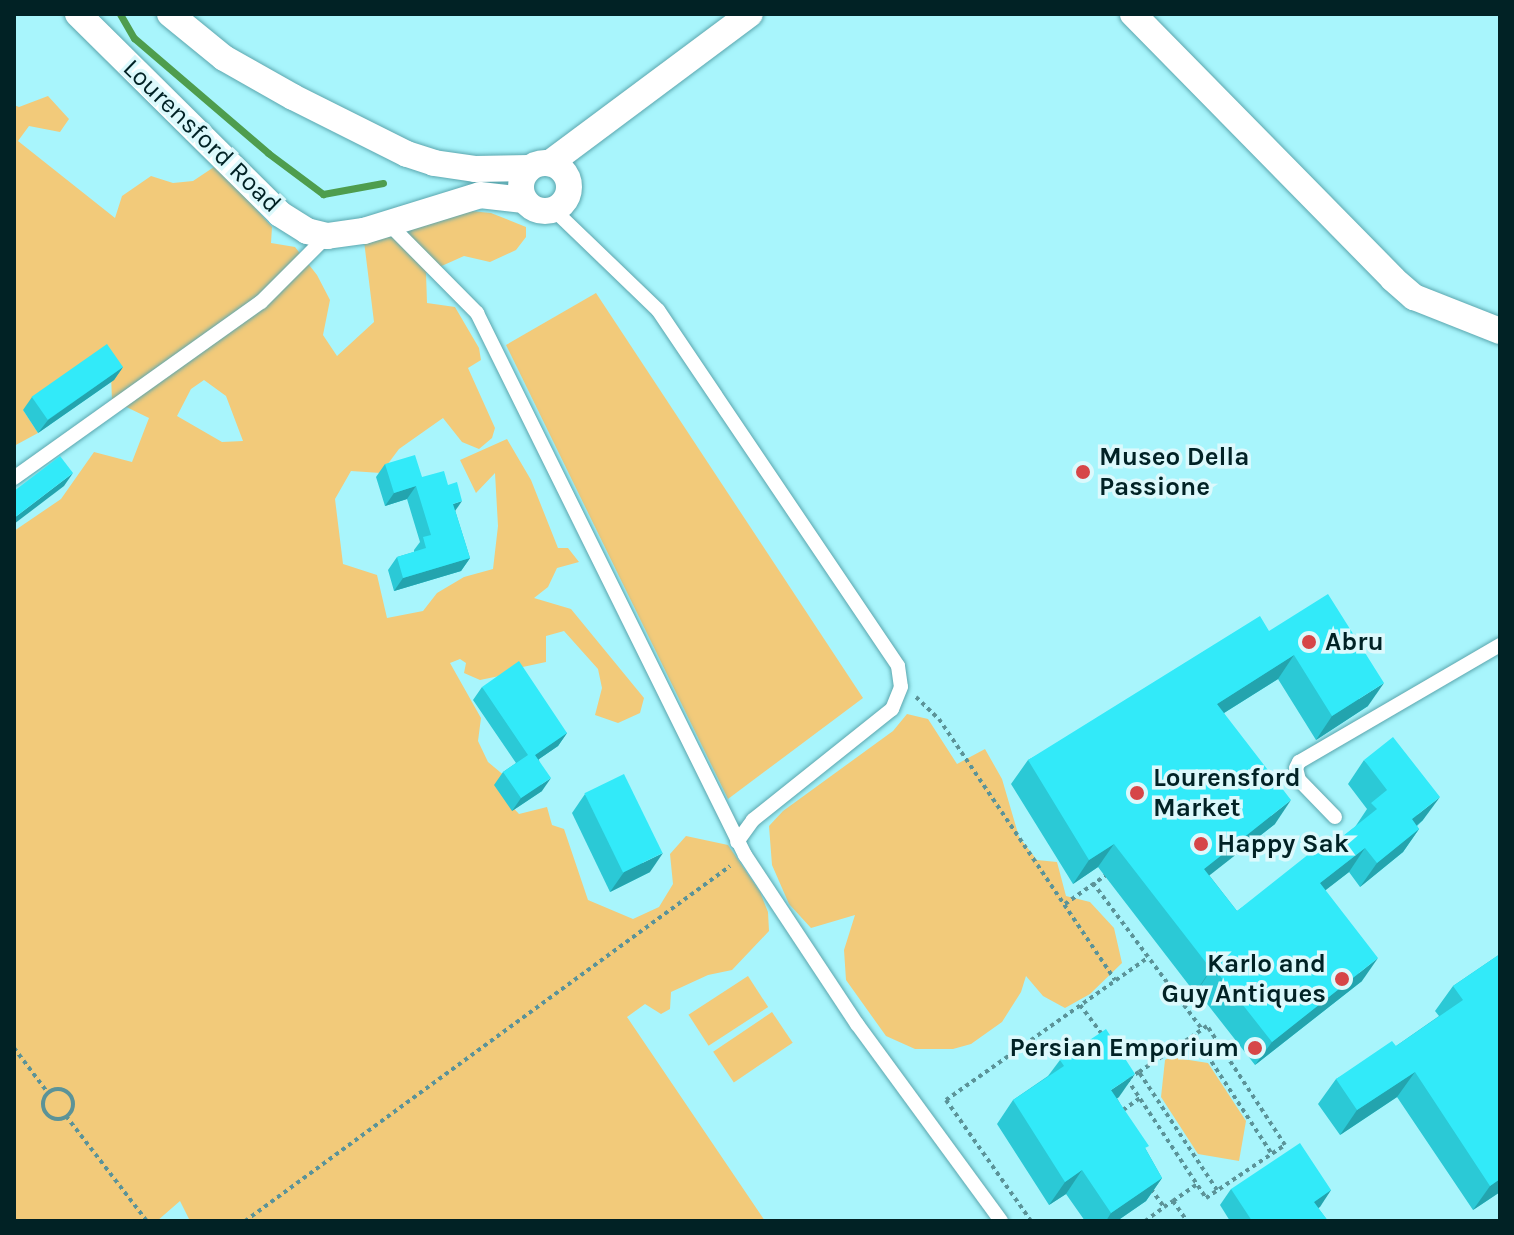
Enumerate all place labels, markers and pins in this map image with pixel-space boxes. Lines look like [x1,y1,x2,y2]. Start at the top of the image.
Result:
place label: Museo Della Passione [1099,441,1250,502]
marker: Museo Della Passione [1074,463,1092,481]
place label: Abru [1325,626,1384,658]
marker: Abru [1300,633,1318,651]
place label: Lourensford Market [1153,762,1301,824]
marker: Lourensford Market [1128,784,1146,802]
place label: Happy Sak [1217,828,1349,860]
marker: Happy Sak [1192,835,1210,853]
place label: Karlo and Guy Antiques [1162,948,1326,1010]
marker: Karlo and Guy Antiques [1333,970,1351,988]
place label: Persian Emporium [1009,1032,1239,1064]
marker: Persian Emporium [1246,1039,1264,1057]

